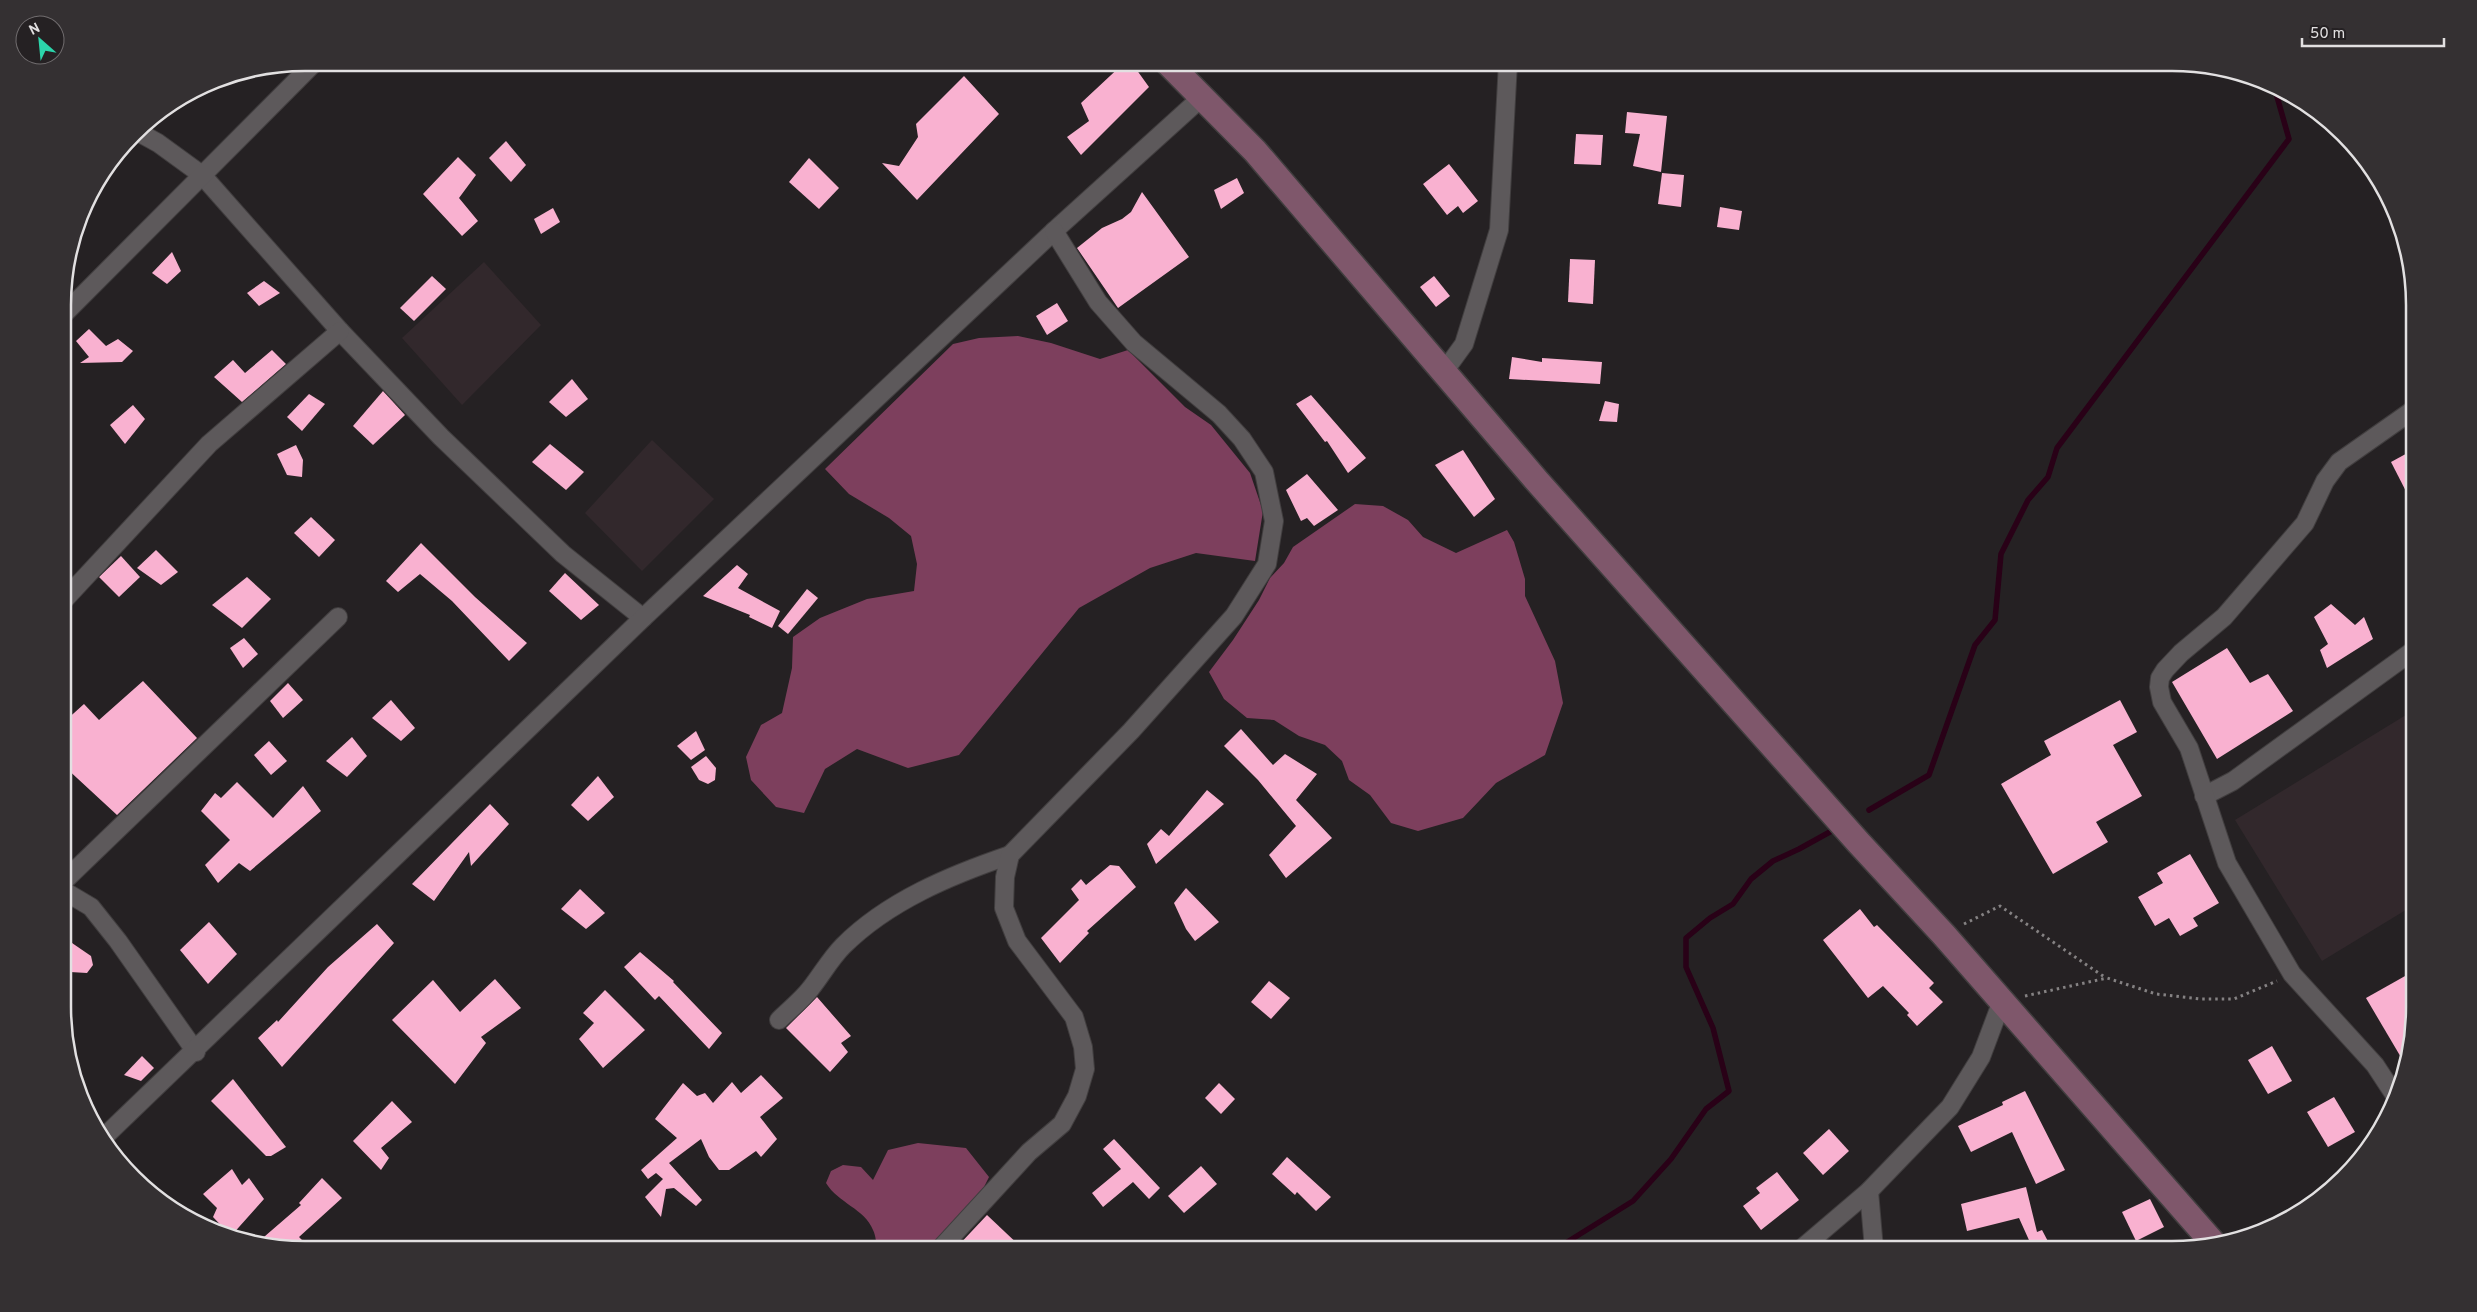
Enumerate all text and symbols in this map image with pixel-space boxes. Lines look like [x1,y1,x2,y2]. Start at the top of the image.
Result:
north arrow [15,15,65,65]
scale bar [2302,15,2444,47]
text: N [26,20,43,40]
text: 50 m [2310,25,2345,44]

